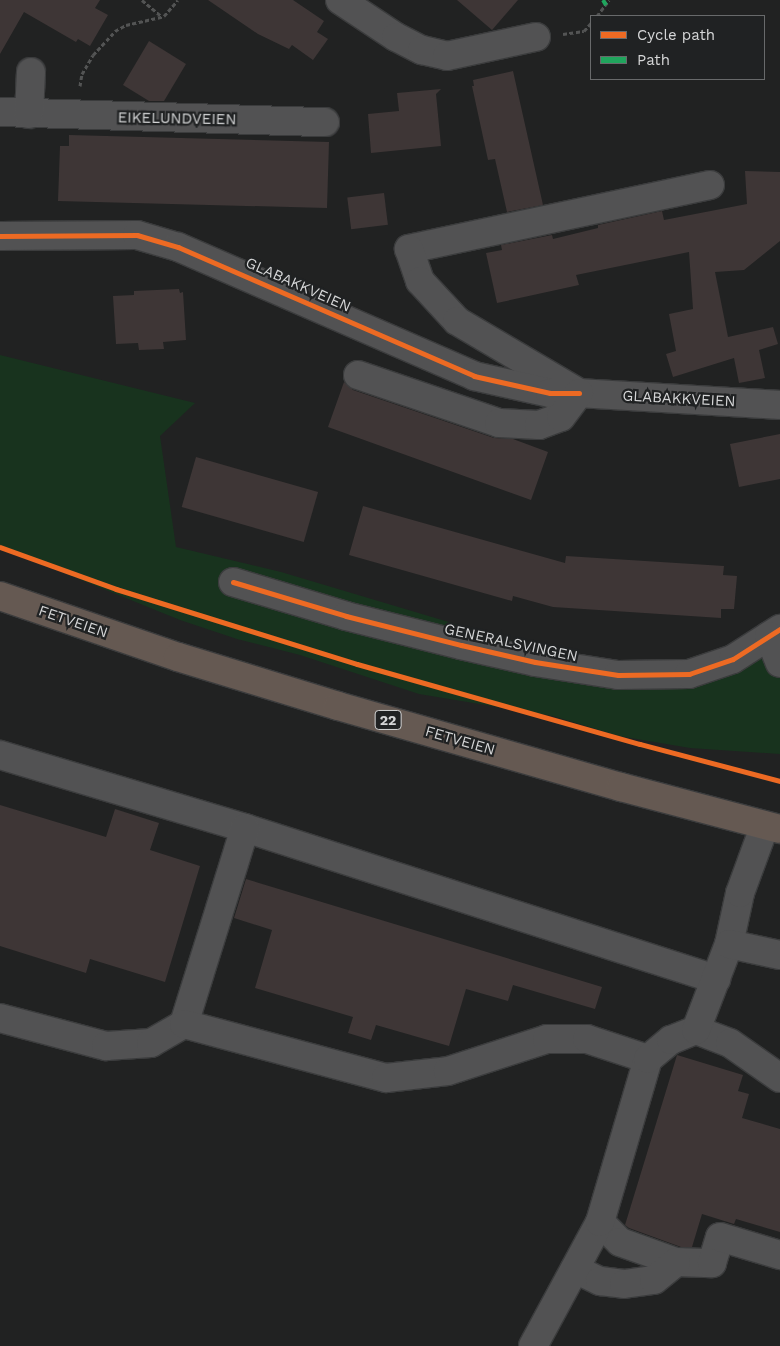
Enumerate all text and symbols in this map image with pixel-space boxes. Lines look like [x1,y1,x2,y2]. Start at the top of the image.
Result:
legend [590,15,765,80]
text: Cycle path [637,26,715,44]
text: Path [637,51,670,69]
street label: EIKELUNDVEIEN [118,109,236,129]
street label: GLABAKKVEIEN [243,254,353,316]
street label: GLABAKKVEIEN [622,387,736,411]
street label: FETVEIEN [36,602,110,642]
street label: GENERALSVINGEN [443,620,579,666]
road number: 22 [374,708,402,732]
street label: FETVEIEN [423,722,497,760]

